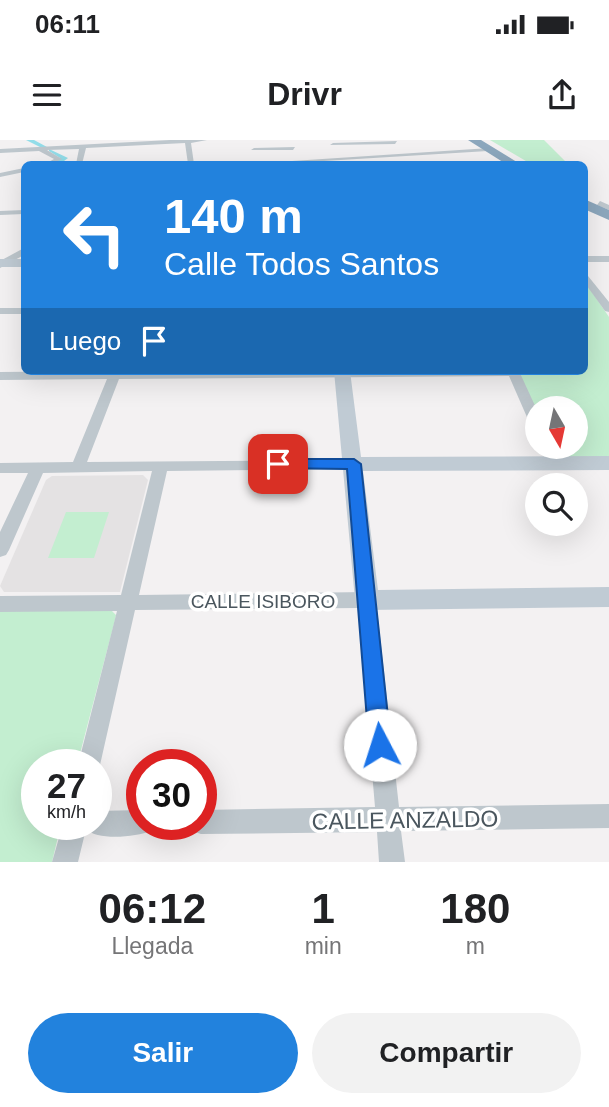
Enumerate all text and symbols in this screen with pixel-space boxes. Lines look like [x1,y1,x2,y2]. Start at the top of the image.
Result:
text: 06:11 [35,9,100,39]
icon: menu [28,76,66,114]
text: Drivr [267,76,342,112]
icon: share [543,76,581,114]
icon: left [49,189,140,280]
text: 140 m [164,189,303,243]
text: Calle Todos Santos [164,246,439,282]
icon: arrive [135,322,173,360]
text: Luego [49,326,121,356]
north arrow [525,396,588,458]
map controls [525,396,588,536]
pin [248,434,308,494]
icon: arrive [259,445,297,483]
button: search [525,473,588,536]
street label: CALLE ISIBORO [191,591,335,612]
position arrow [343,708,417,782]
speed limit sign: 30 [126,749,217,840]
text: 27 [47,766,86,805]
text: km/h [47,802,86,822]
street label: CALLE ANZALDO [311,805,499,835]
text: 06:12 [99,885,206,932]
text: 1 [311,885,335,932]
text: 180 [440,885,510,932]
text: Llegada [111,933,193,959]
text: min [305,933,342,959]
text: m [466,933,485,959]
button: Salir [28,1013,298,1093]
button: Compartir [312,1013,581,1093]

